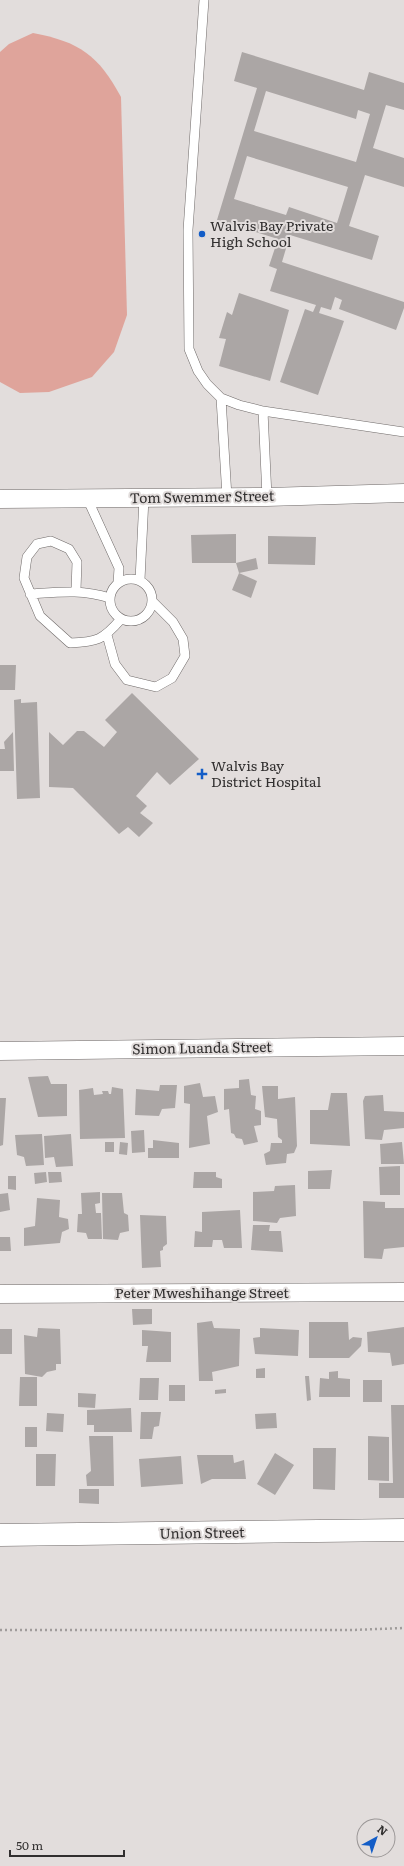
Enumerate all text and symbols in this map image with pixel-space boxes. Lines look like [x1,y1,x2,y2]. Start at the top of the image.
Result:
place label: Walvis Bay Private High School [210,215,333,251]
marker: Walvis Bay Private High School [197,229,207,239]
street label: Tom Swemmer Street [130,485,275,507]
place label: Walvis Bay District Hospital [211,755,322,791]
marker: Walvis Bay District Hospital [196,768,208,780]
street label: Simon Luanda Street [132,1036,272,1058]
street label: Peter Mweshihange Street [115,1282,289,1302]
street label: Union Street [159,1521,245,1543]
north arrow [356,1818,396,1858]
text: N [374,1820,392,1839]
scale bar [10,1832,124,1858]
text: 50 m [16,1836,43,1854]

